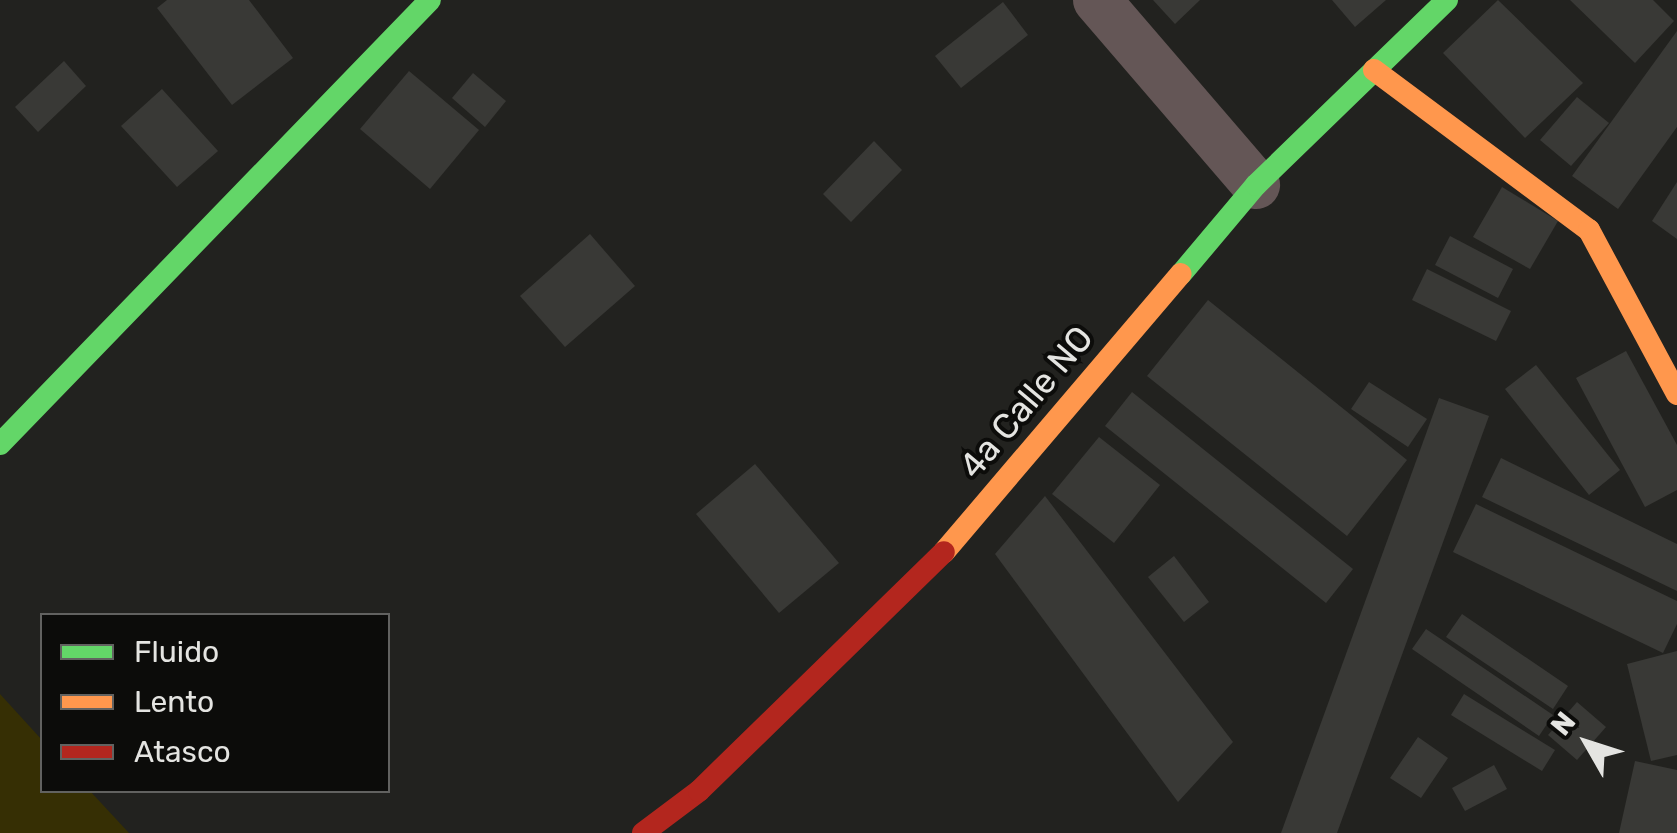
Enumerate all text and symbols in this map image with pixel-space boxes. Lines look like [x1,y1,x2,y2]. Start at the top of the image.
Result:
street label: 4a Calle NO [950,317,1102,487]
legend [40,613,390,793]
text: Fluido [134,634,219,670]
text: Lento [134,684,214,720]
north arrow [1537,693,1637,793]
text: N [1544,706,1582,742]
text: Atasco [134,734,231,770]

